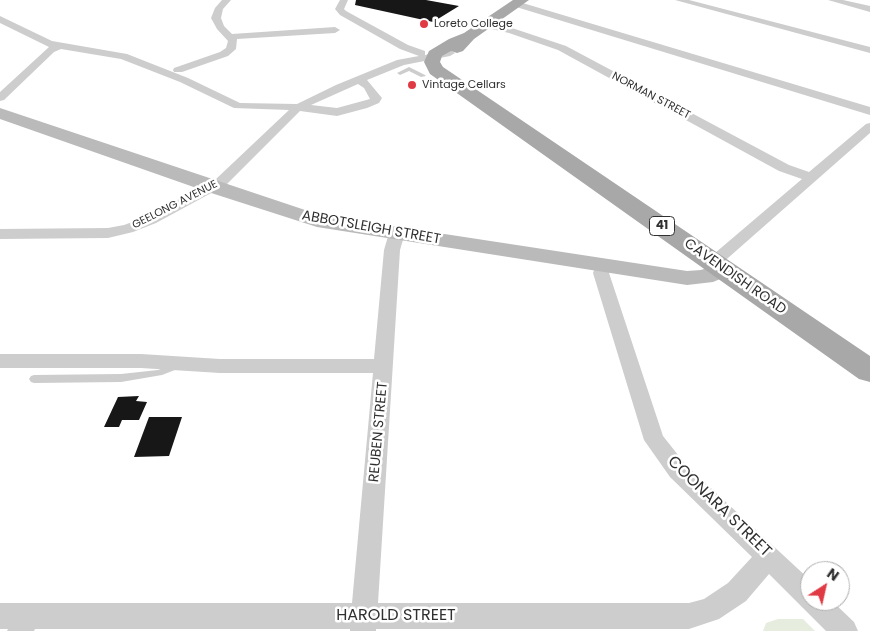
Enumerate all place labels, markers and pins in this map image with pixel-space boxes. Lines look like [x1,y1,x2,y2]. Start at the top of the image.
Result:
place label: Loreto College [434,17,513,31]
marker: Loreto College [418,18,430,30]
place label: Vintage Cellars [422,78,506,92]
marker: Vintage Cellars [406,79,418,91]

